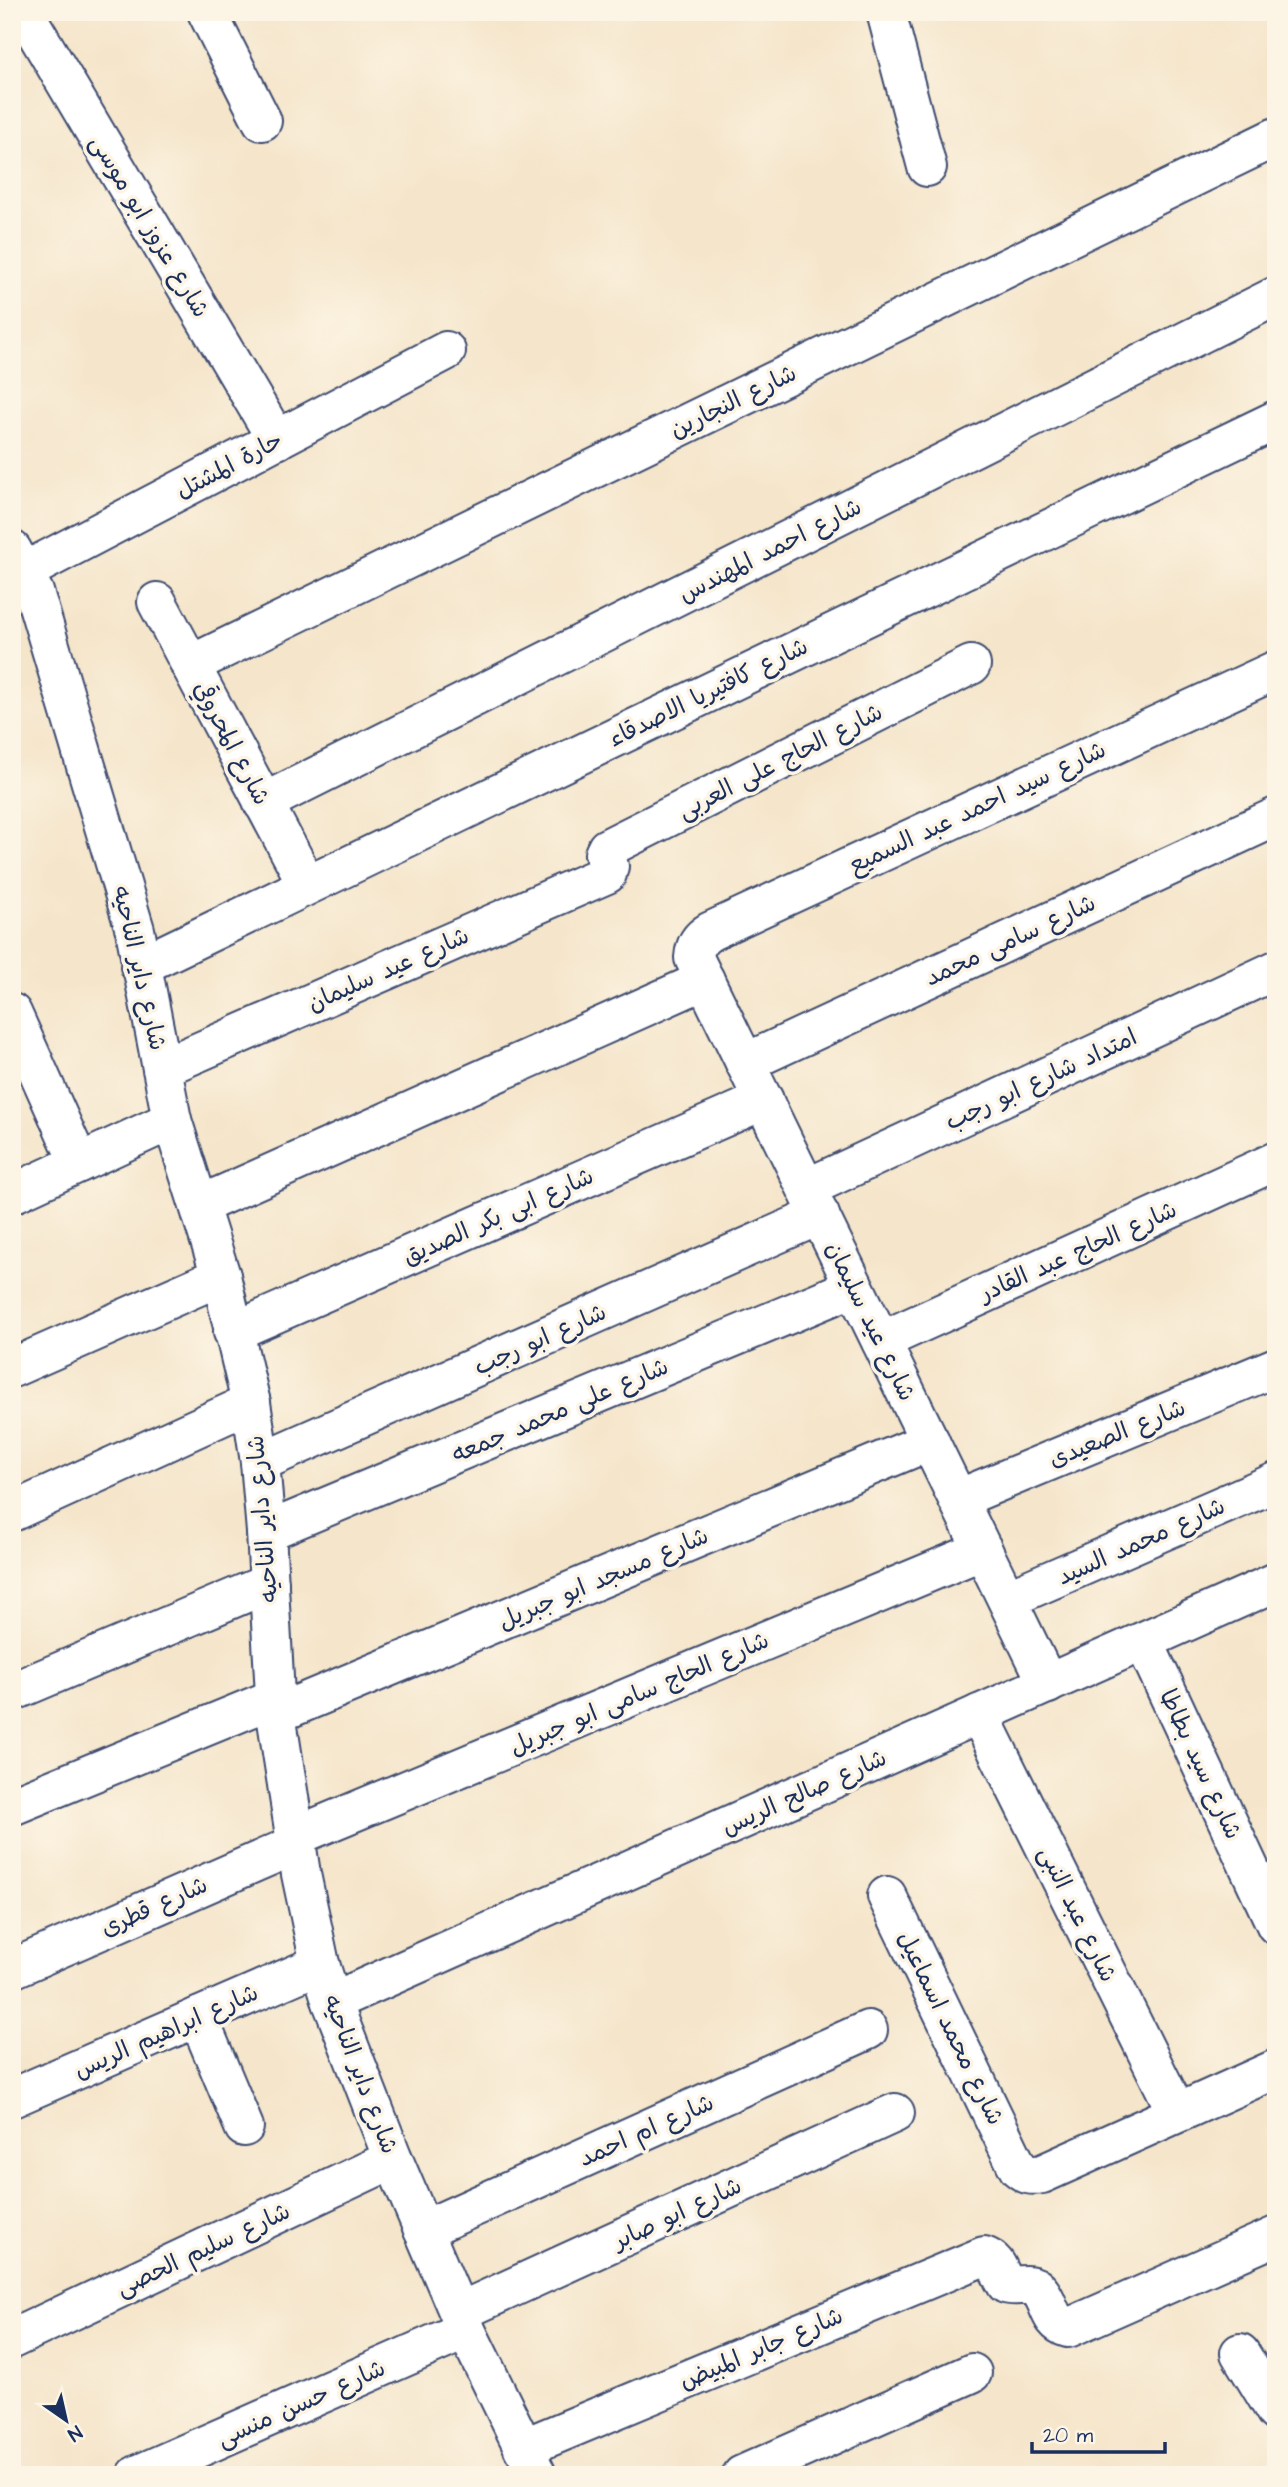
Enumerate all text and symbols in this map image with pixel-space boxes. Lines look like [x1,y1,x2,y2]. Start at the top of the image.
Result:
street label: شارع عزوز ابو موسى [81,129,217,324]
street label: شارع النجارين [664,356,803,447]
street label: حارة المشتل [170,423,289,508]
street label: شارع احمد المهندس [673,490,868,612]
street label: شارع كافتيريا الاصدقاء [603,630,814,756]
street label: شارع المحروقي [184,676,278,811]
street label: شارع الحاج على العربى [672,695,889,828]
street label: شارع سيد احمد عبد السميع [843,733,1112,883]
street label: شارع داير الناحيه [104,883,174,1054]
street label: شارع سامى محمد [919,886,1101,995]
street label: شارع عيد سليمان [302,919,475,1021]
street label: امتداد شارع ابو رجب [940,1021,1143,1139]
street label: شارع ابى بكر الصديق [398,1160,599,1274]
street label: شارع الحاج عبد القادر [972,1193,1183,1312]
street label: شارع عيد سليمان [817,1236,923,1407]
street label: شارع ابو رجب [469,1296,612,1384]
street label: شارع على محمد جمعه [447,1350,674,1472]
street label: شارع الصعيدى [1044,1391,1191,1477]
street label: شارع داير الناحيه [239,1434,287,1604]
street label: شارع محمد السيد [1052,1490,1231,1594]
street label: شارع مسجد ابو جبريل [493,1519,714,1639]
street label: شارع الحاج سامى ابو جبريل [504,1624,775,1764]
street label: شارع سيد بطاطا [1150,1684,1250,1845]
street label: شارع صالح الريس [716,1741,892,1845]
street label: شارع عبد النبى [1030,1841,1125,1988]
street label: شارع قطرى [95,1868,213,1946]
street label: شارع محمد اسماعيل [888,1926,1012,2131]
street label: شارع ابراهيم الريس [69,1976,264,2088]
street label: شارع داير الناحيه [314,1990,406,2159]
street label: شارع ام احمد [573,2086,719,2176]
street label: شارع ابو صابر [605,2169,748,2260]
street label: شارع سليم الحصى [111,2195,296,2305]
street label: شارع جابر المبيض [674,2299,849,2399]
street label: شارع حسن منسى [212,2352,391,2456]
north arrow [32,2386,102,2456]
scale bar [1032,2410,1166,2454]
text: N [62,2418,87,2447]
text: 20 m [1043,2421,1094,2450]

